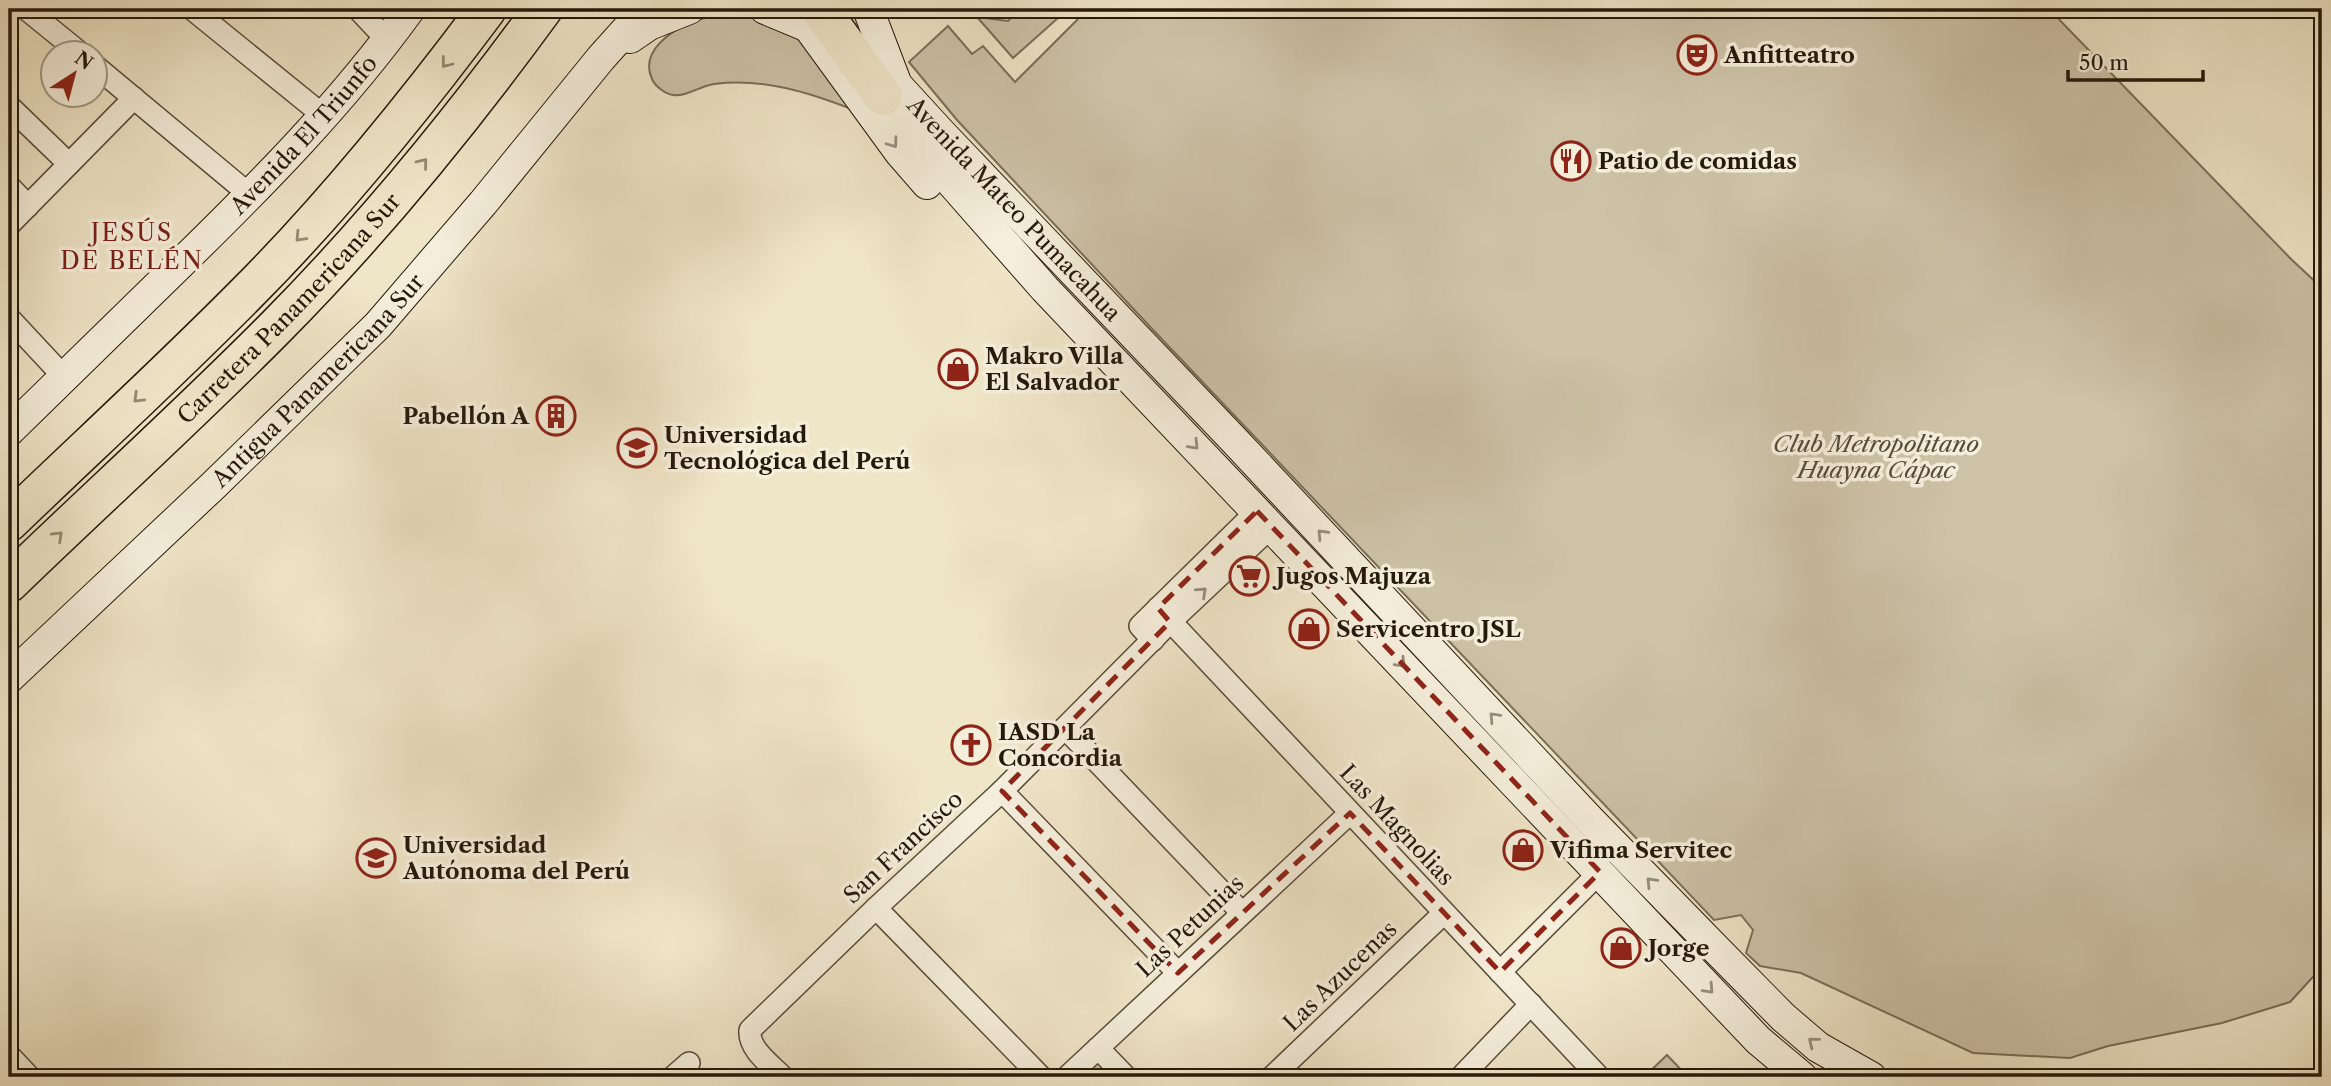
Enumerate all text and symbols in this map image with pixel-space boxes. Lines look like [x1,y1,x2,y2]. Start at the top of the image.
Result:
theatre icon: Anfitteatro [1676,34,1718,76]
north arrow [38,38,108,108]
scale bar [2068,38,2203,82]
place label: Anfitteatro [1723,41,1855,69]
text: N [70,46,97,75]
street label: Avenida El Triunfo [224,50,383,221]
text: 50 m [2079,50,2129,75]
one-way arrow [441,55,454,68]
street label: Avenida Mateo Pumacahua [901,91,1128,327]
one-way arrow [885,135,897,148]
restaurant icon: Patio de comidas [1550,140,1592,182]
place label: Patio de comidas [1598,147,1797,175]
one-way arrow [414,159,427,171]
street label: Carretera Panamericana Sur [172,187,406,430]
district label: JESÚS DE BELÉN [60,217,204,275]
one-way arrow [295,229,308,242]
street label: Antigua Panamericana Sur [205,268,430,494]
place label: Makro Villa El Salvador [985,342,1124,396]
shop icon: Makro Villa El Salvador [937,348,979,390]
one-way arrow [133,389,146,402]
building icon: Pabellón A [535,395,577,437]
place label: Pabellón A [402,402,530,430]
place label: Universidad Tecnológica del Perú [664,421,911,475]
school or university icon: Universidad Tecnológica del Perú [616,427,658,469]
park label: Club Metropolitano Huayna Cápac [1773,430,1979,484]
one-way arrow [1185,437,1198,450]
one-way arrow [1317,529,1330,542]
one-way arrow [50,531,63,544]
supermarket icon: Jugos Majuza [1228,555,1270,597]
place label: Jugos Majuza [1272,562,1432,590]
one-way arrow [1194,588,1207,601]
shop icon: Servicentro JSL [1288,608,1330,650]
place label: Servicentro JSL [1336,615,1521,643]
one-way arrow [1393,655,1406,668]
one-way arrow [1490,713,1503,726]
place label: IASD La Concordia [998,718,1123,772]
church icon: IASD La Concordia [950,724,992,766]
street label: Las Magnolias [1334,759,1460,891]
street label: San Francisco [838,785,968,909]
shop icon: Vifima Servitec [1502,829,1544,871]
place label: Universidad Autónoma del Perú [402,831,630,885]
place label: Vifima Servitec [1549,836,1732,864]
school or university icon: Universidad Autónoma del Perú [355,837,397,879]
street label: Las Petunias [1130,869,1250,983]
one-way arrow [1646,878,1659,891]
street label: Las Azucenas [1277,915,1403,1037]
shop icon: Jorge [1600,927,1642,969]
place label: Jorge [1644,934,1710,962]
one-way arrow [1701,981,1714,994]
one-way arrow [1808,1038,1821,1050]

